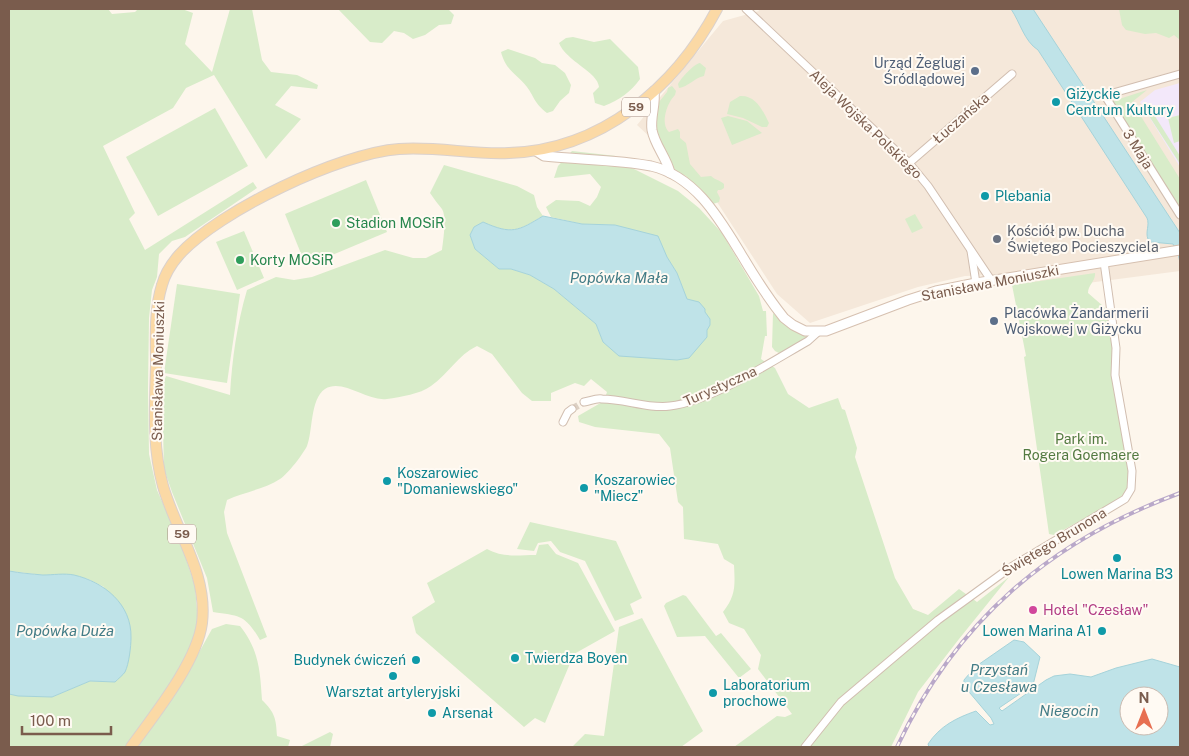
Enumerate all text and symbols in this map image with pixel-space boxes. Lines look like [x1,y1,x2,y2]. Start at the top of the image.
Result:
place label: Urząd Żeglugi Śródlądowej [874,53,965,87]
marker: Urząd Żeglugi Śródlądowej [969,65,981,77]
street label: Aleja Wojska Polskiego [807,66,926,182]
place label: Giżyckie Centrum Kultury [1066,86,1174,118]
street label: Łuczańska [930,89,992,147]
marker: Giżyckie Centrum Kultury [1050,96,1062,108]
road number: 59 [622,98,650,116]
street label: 3 Maja [1120,126,1156,172]
place label: Plebania [995,188,1051,204]
marker: Plebania [979,190,991,202]
place label: Stadion MOSiR [346,215,445,231]
marker: Stadion MOSiR [330,217,342,229]
place label: Kościół pw. Ducha Świętego Pocieszyciela [1007,223,1159,255]
marker: Kościół pw. Ducha Świętego Pocieszyciela [991,233,1003,245]
place label: Korty MOSiR [250,252,334,268]
marker: Korty MOSiR [234,254,246,266]
street label: Stanisława Moniuszki [920,262,1060,304]
water label: Popówka Mała [570,269,668,286]
street label: Stanisława Moniuszki [149,301,167,441]
place label: Placówka Żandarmerii Wojskowej w Giżycku [1004,303,1149,337]
marker: Placówka Żandarmerii Wojskowej w Giżycku [988,315,1000,327]
street label: Turystyczna [681,363,759,409]
park label: Park im. Rogera Goemaere [1022,431,1140,463]
place label: Koszarowiec "Domaniewskiego" [397,465,518,497]
place label: Koszarowiec "Miecz" [594,472,676,504]
marker: Koszarowiec "Domaniewskiego" [381,475,393,487]
marker: Koszarowiec "Miecz" [578,482,590,494]
street label: Świętego Brunona [998,503,1109,580]
road number: 59 [168,524,196,544]
marker: Lowen Marina B3 [1111,552,1123,564]
place label: Lowen Marina B3 [1061,566,1173,582]
place label: Hotel "Czesław" [1043,602,1149,618]
marker: Hotel "Czesław" [1027,604,1039,616]
water label: Popówka Duża [16,622,114,639]
place label: Lowen Marina A1 [982,623,1092,639]
marker: Lowen Marina A1 [1096,625,1108,637]
place label: Twierdza Boyen [525,650,627,666]
place label: Budynek ćwiczeń [294,652,406,668]
marker: Twierdza Boyen [509,652,521,664]
marker: Budynek ćwiczeń [410,654,422,666]
water label: Przystań u Czesława [961,661,1037,695]
marker: Warsztat artyleryjski [387,670,399,682]
place label: Laboratorium prochowe [723,677,810,709]
place label: Warsztat artyleryjski [326,684,460,700]
north arrow [1119,686,1169,736]
marker: Laboratorium prochowe [707,687,719,699]
text: N [1139,690,1149,706]
water label: Niegocin [1039,702,1099,719]
scale bar [22,704,111,736]
place label: Arsenał [442,705,493,721]
marker: Arsenał [426,707,438,719]
text: 100 m [30,712,71,729]

